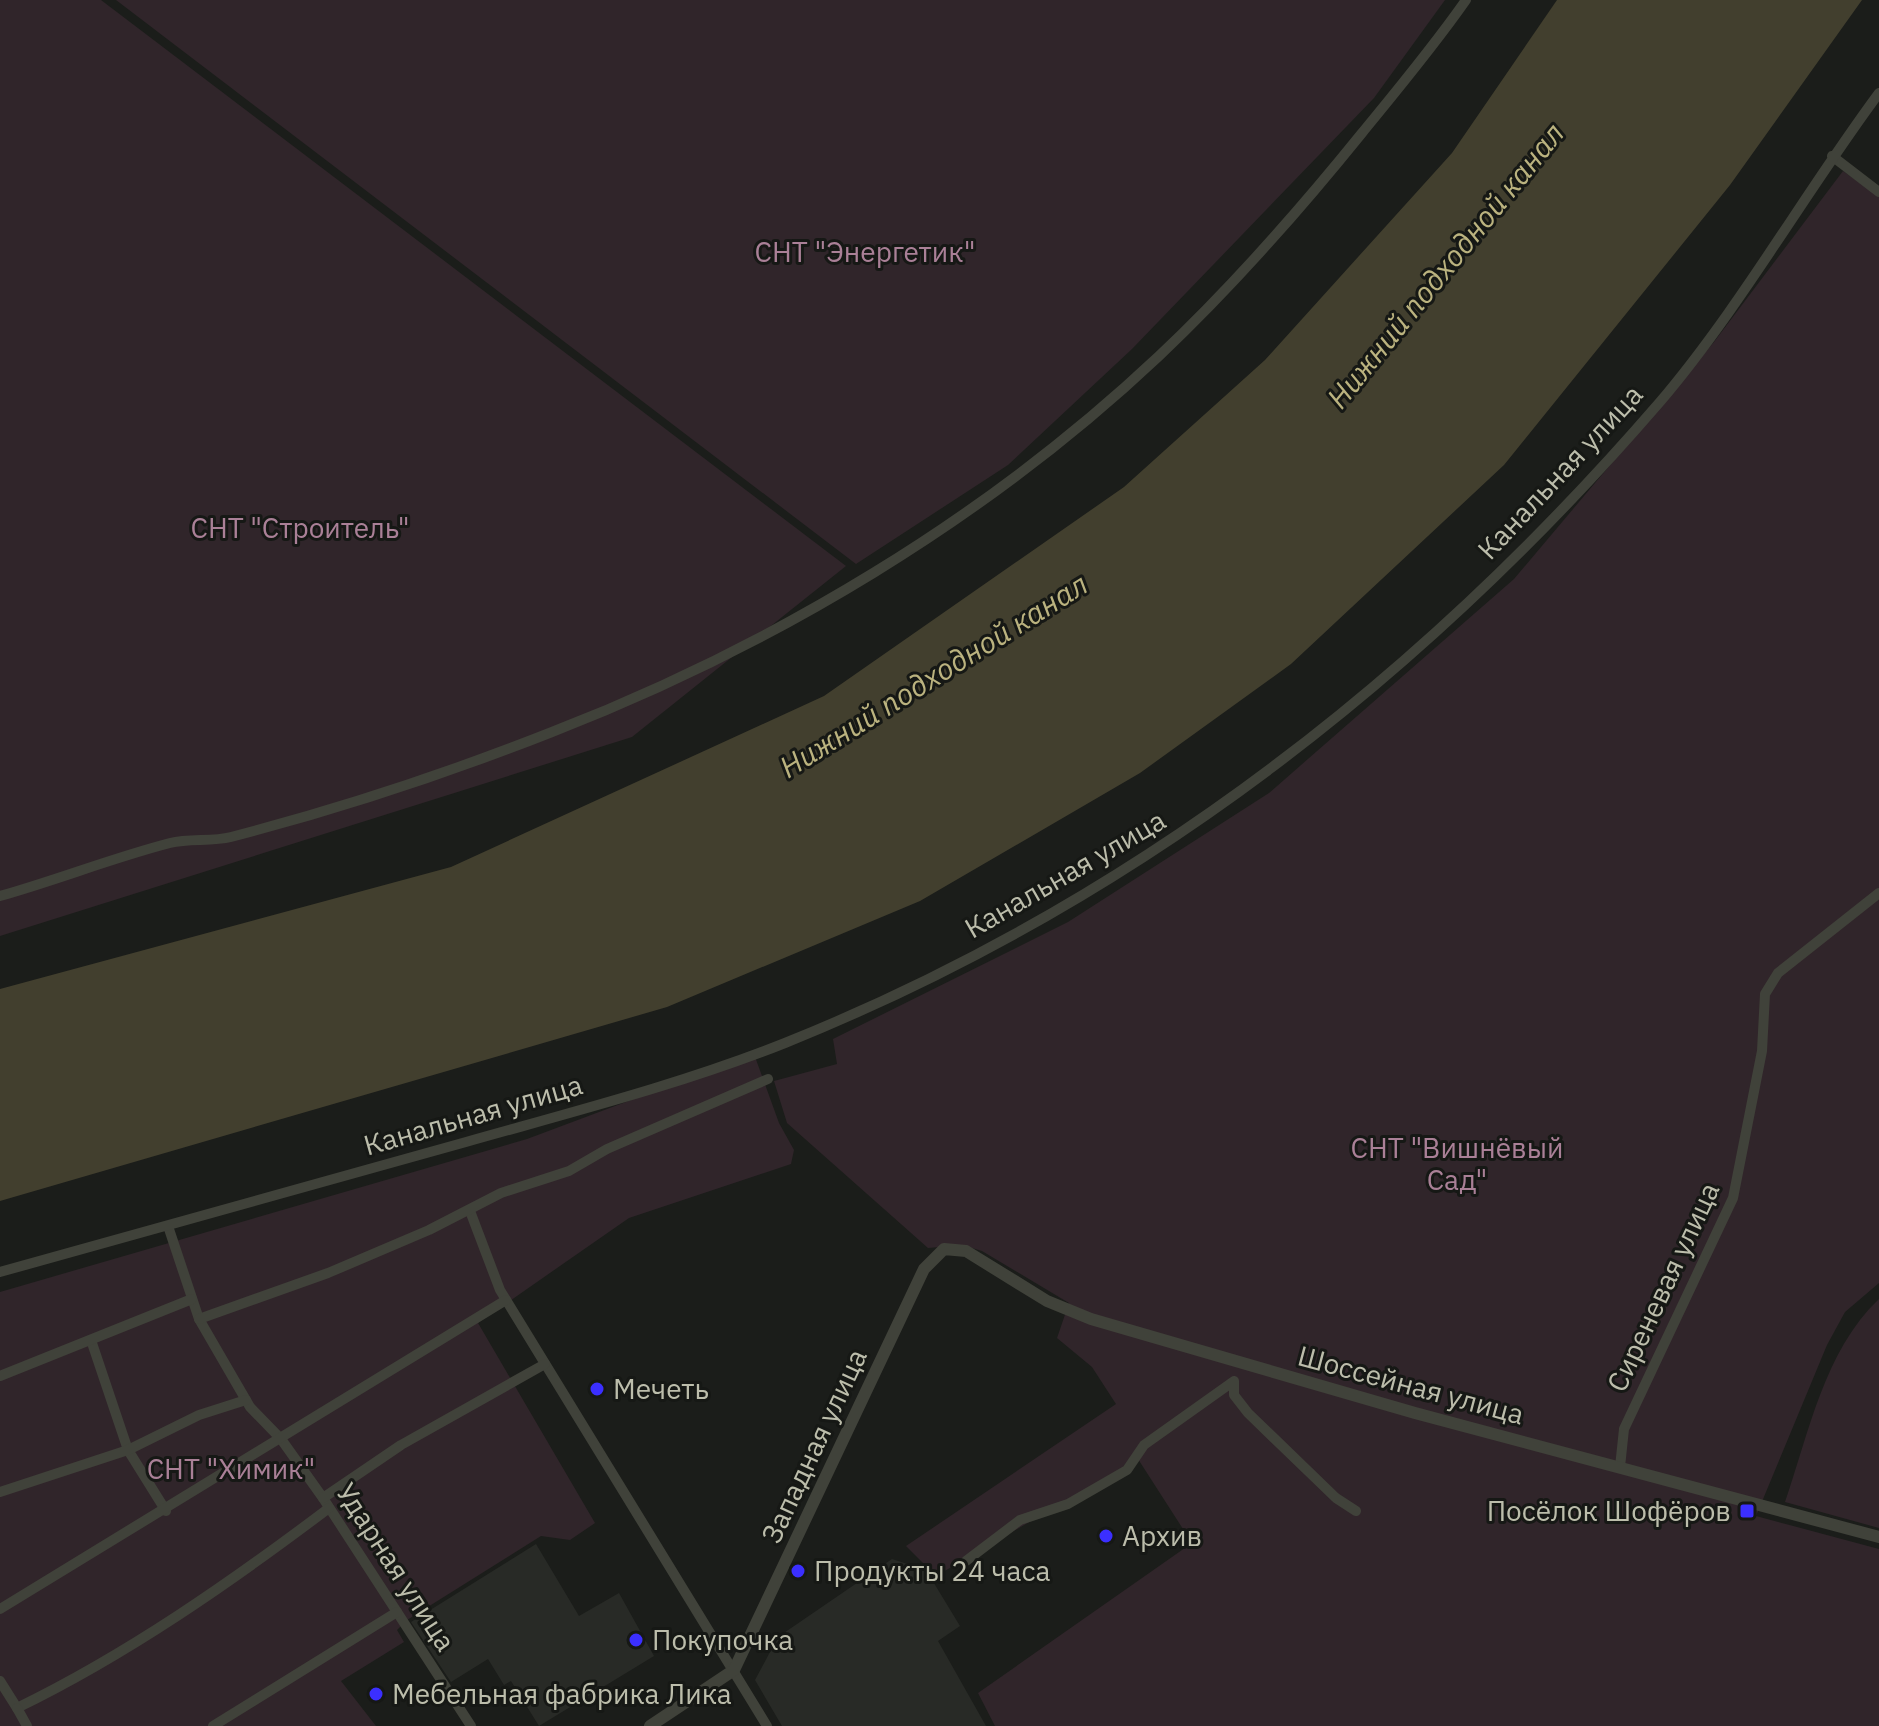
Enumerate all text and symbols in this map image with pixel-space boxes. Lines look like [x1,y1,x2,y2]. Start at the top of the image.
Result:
water label: Нижний подходной канал [1317,114,1572,416]
park label: СНТ "Энергетик" [755,233,975,270]
street label: Канальная улица [1469,376,1650,567]
park label: СНТ "Строитель" [191,509,409,546]
water label: Нижний подходной канал [772,564,1095,786]
street label: Канальная улица [958,801,1172,946]
street label: Канальная улица [359,1066,587,1163]
park label: СНТ "Вишнёвый Сад" [1351,1129,1563,1198]
street label: Сиреневая улица [1598,1176,1727,1397]
street label: Шоссейная улица [1294,1337,1528,1433]
street label: Западная улица [752,1343,875,1549]
place label: Мечеть [613,1370,709,1407]
marker: Мечеть [588,1380,606,1398]
park label: СНТ "Химик" [147,1450,315,1487]
street label: Ударная улица [328,1476,465,1658]
place label: Посёлок Шофёров [1487,1492,1731,1529]
marker: Посёлок Шофёров [1738,1502,1756,1520]
place label: Архив [1122,1517,1202,1554]
marker: Архив [1097,1527,1115,1545]
place label: Продукты 24 часа [814,1552,1051,1589]
marker: Продукты 24 часа [789,1562,807,1580]
place label: Покупочка [652,1621,793,1658]
marker: Покупочка [627,1631,645,1649]
place label: Мебельная фабрика Лика [392,1675,732,1712]
marker: Мебельная фабрика Лика [367,1685,385,1703]

